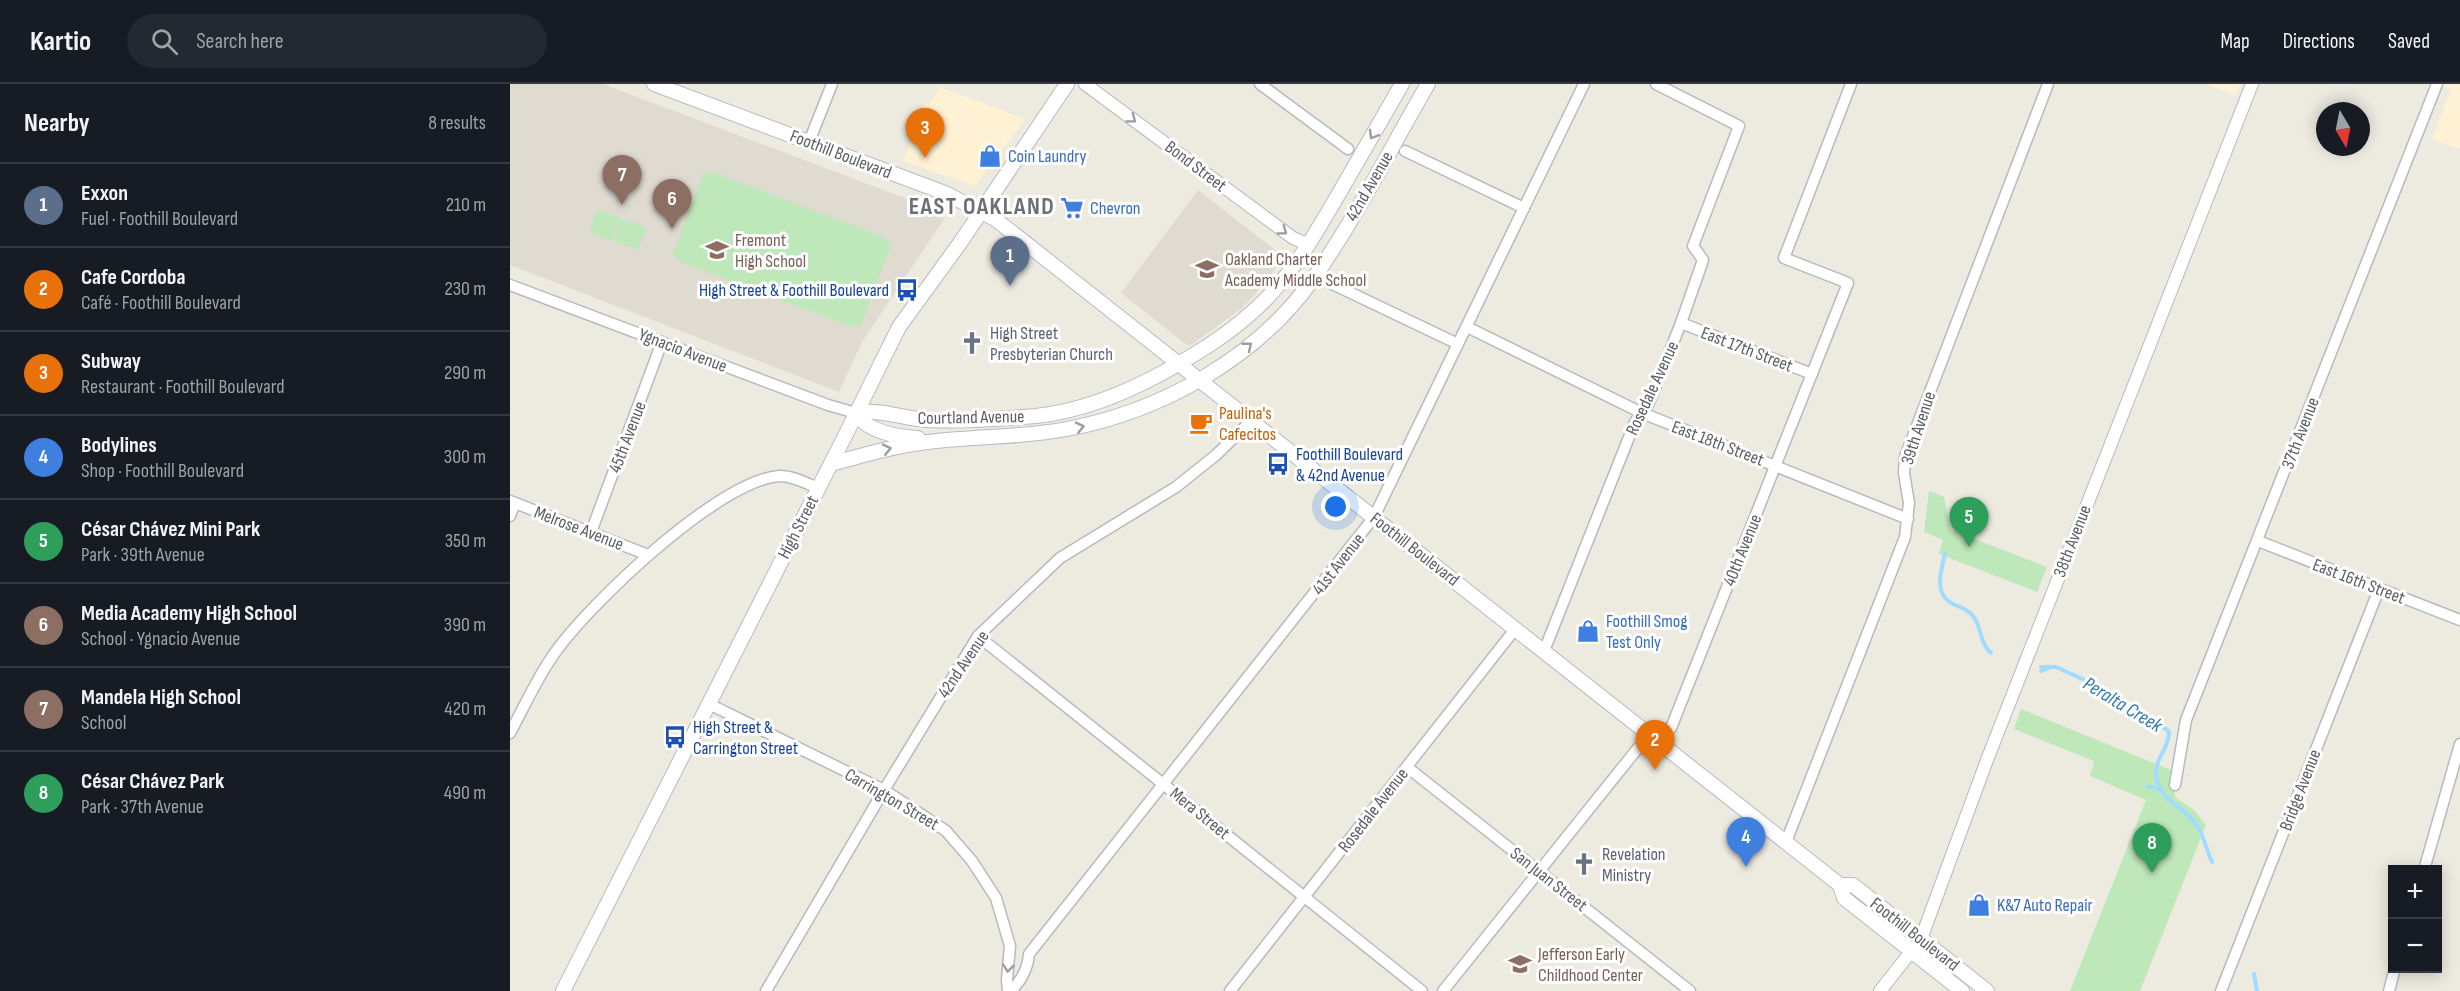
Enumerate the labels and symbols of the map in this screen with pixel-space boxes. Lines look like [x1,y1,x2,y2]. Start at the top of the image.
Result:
north arrow [2316,102,2370,156]
pin: 3 [906,109,944,158]
one-way arrow [1125,112,1136,123]
street label: Foothill Boulevard [787,125,895,183]
one-way arrow [1369,128,1380,139]
street label: Bond Street [1161,136,1231,197]
shop icon: Coin Laundry [977,143,1003,169]
place label: Coin Laundry [1008,146,1087,167]
street label: 42nd Avenue [1341,148,1398,225]
pin: 7 [602,156,642,205]
pin: 6 [652,180,692,229]
district label: EAST OAKLAND [909,192,1055,221]
supermarket icon: Chevron [1059,195,1085,221]
place label: Chevron [1090,198,1141,219]
one-way arrow [1277,224,1288,235]
place label: Fremont High School [735,230,806,272]
pin: 1 [990,236,1030,286]
school or university icon: Fremont High School [704,237,730,263]
place label: Oakland Charter Academy Middle School [1224,249,1366,291]
school or university icon: Oakland Charter Academy Middle School [1194,256,1220,282]
bus stop icon: High Street & Foothill Boulevard [894,277,920,303]
place label: High Street & Foothill Boulevard [699,280,889,301]
street label: East 17th Street [1698,322,1796,377]
place label: High Street Presbyterian Church [990,323,1113,365]
street label: Ygnacio Avenue [636,324,730,377]
church icon: High Street Presbyterian Church [959,330,985,356]
street label: Rosedale Avenue [1622,338,1683,438]
one-way arrow [1241,343,1252,354]
street label: 39th Avenue [1897,389,1940,467]
street label: 37th Avenue [2277,394,2324,472]
street label: 45th Avenue [604,398,651,476]
place label: Paulina's Cafecitos [1219,403,1276,445]
street label: Courtland Avenue [917,406,1025,429]
cafe icon: Paulina's Cafecitos [1188,410,1214,436]
street label: East 18th Street [1669,416,1767,471]
one-way arrow [1075,421,1085,434]
one-way arrow [882,443,892,456]
place label: Foothill Boulevard & 42nd Avenue [1296,444,1403,486]
bus stop icon: Foothill Boulevard & 42nd Avenue [1265,451,1291,477]
street label: High Street [774,492,824,562]
your location [1321,492,1350,521]
pin: 5 [1950,498,1988,547]
street label: Melrose Avenue [531,502,627,555]
street label: 38th Avenue [2049,502,2096,580]
street label: Foothill Boulevard [1366,508,1463,591]
street label: 40th Avenue [1719,511,1766,589]
street label: 41st Avenue [1308,529,1369,599]
street label: East 16th Street [2310,554,2408,609]
place label: Foothill Smog Test Only [1606,611,1687,653]
shop icon: Foothill Smog Test Only [1575,618,1601,644]
street label: 42nd Avenue [933,626,994,702]
water label: Peralta Creek [2079,672,2167,738]
place label: High Street & Carrington Street [693,717,799,759]
pin: 2 [1636,720,1674,770]
bus stop icon: High Street & Carrington Street [662,724,688,750]
street label: Bridge Avenue [2275,747,2326,834]
street label: Carrington Street [841,764,943,835]
street label: Rosedale Avenue [1334,764,1413,857]
street label: Mera Street [1166,783,1234,844]
pin: 4 [1726,818,1766,867]
pin: 8 [2132,824,2172,873]
street label: San Juan Street [1506,843,1592,916]
place label: Revelation Ministry [1602,844,1666,886]
church icon: Revelation Ministry [1571,851,1597,877]
shop icon: K&7 Auto Repair [1966,892,1992,918]
street label: Foothill Boulevard [1866,893,1963,976]
place label: K&7 Auto Repair [1997,895,2093,916]
place label: Jefferson Early Childhood Center [1537,944,1643,986]
school or university icon: Jefferson Early Childhood Center [1507,951,1533,977]
one-way arrow [1002,964,1015,973]

